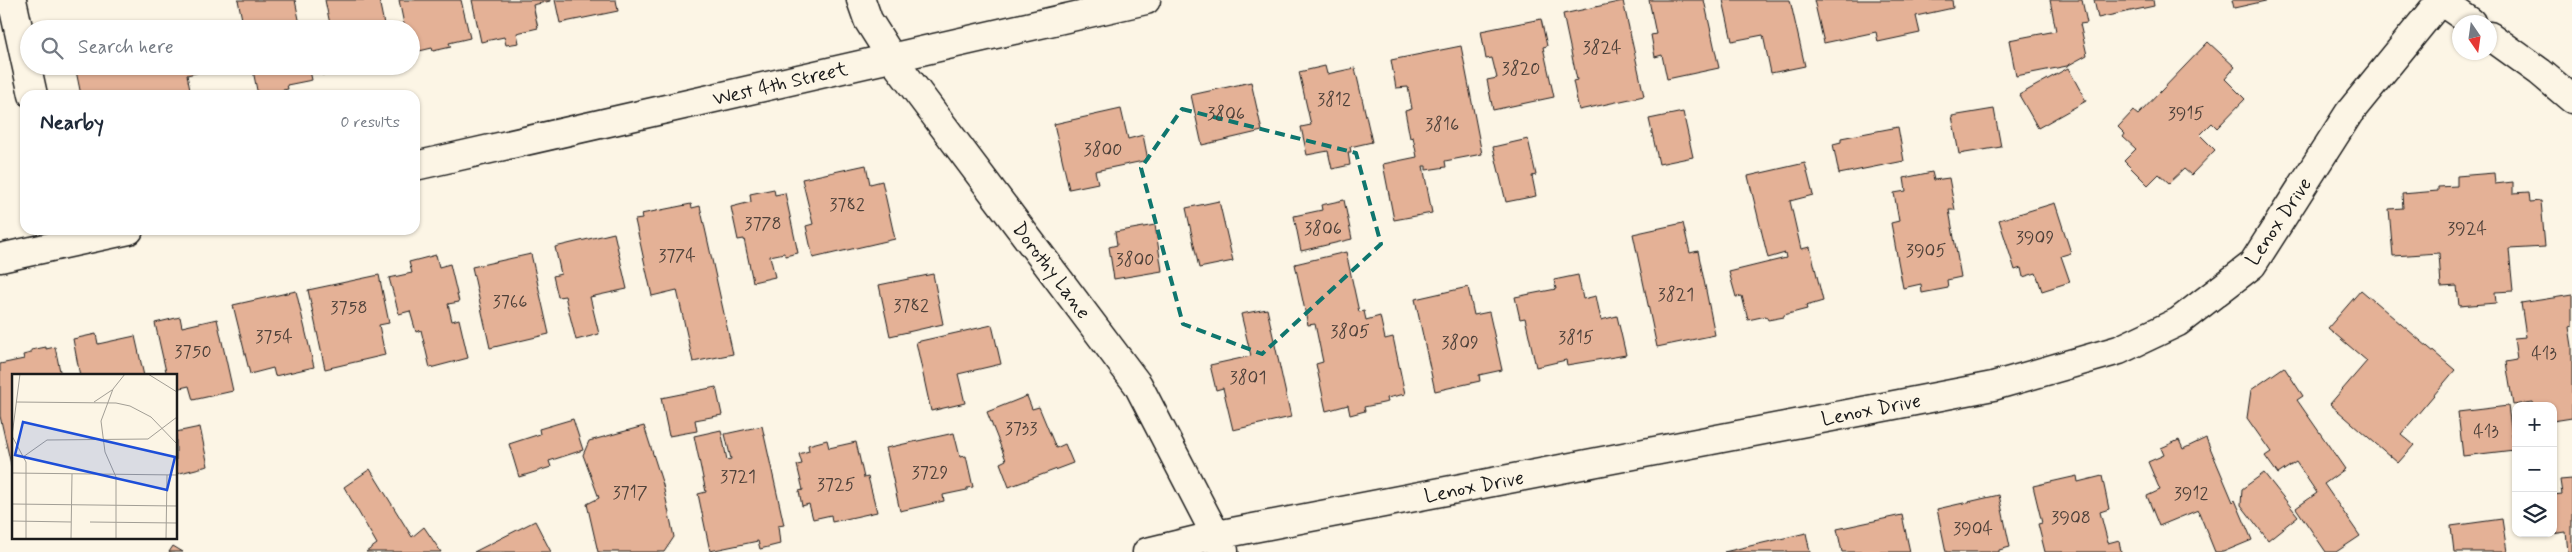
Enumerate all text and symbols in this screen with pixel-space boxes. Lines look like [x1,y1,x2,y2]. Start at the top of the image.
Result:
north arrow [2452,15,2497,60]
search box [20,20,420,75]
icon: search [38,34,66,62]
text: Search here [78,35,174,60]
house number: 3824 [1582,36,1622,60]
street label: West 4th Street [710,56,851,113]
house number: 3820 [1502,57,1540,81]
house number: 3812 [1317,88,1351,112]
house number: 3806 [1207,102,1245,126]
house number: 3915 [2168,102,2205,126]
text: Nearby [40,109,104,137]
text: 0 results [340,112,400,133]
house number: 3816 [1425,113,1459,137]
house number: 3800 [1084,138,1122,162]
street label: Lenox Drive [2240,172,2319,271]
house number: 3782 [829,193,865,217]
house number: 3778 [744,212,782,236]
street label: Dorothy Lane [1005,217,1096,325]
house number: 3806 [1304,217,1342,241]
house number: 3924 [2447,217,2487,241]
house number: 3909 [2016,226,2054,250]
house number: 3905 [1906,239,1946,263]
house number: 3774 [658,244,696,268]
house number: 3800 [1116,248,1154,272]
house number: 3821 [1658,283,1694,307]
house number: 3766 [493,290,527,314]
house number: 3782 [893,294,929,318]
house number: 3758 [330,296,368,320]
house number: 3805 [1330,320,1370,344]
house number: 3754 [255,325,293,349]
house number: 3815 [1558,326,1594,350]
house number: 3809 [1441,331,1479,355]
house number: 3750 [174,340,212,364]
house number: 413 [2531,342,2557,366]
house number: 3801 [1230,366,1266,390]
inset map [12,374,178,540]
street label: Lenox Drive [1819,388,1923,433]
map controls [2512,402,2557,537]
button: + [2512,402,2557,447]
house number: 3733 [1005,417,1037,441]
house number: 413 [2473,420,2499,444]
button: − [2512,447,2557,492]
house number: 3729 [912,461,949,485]
house number: 3721 [720,465,756,489]
street label: Lenox Drive [1422,465,1526,510]
house number: 3725 [817,473,856,497]
house number: 3717 [612,481,648,505]
house number: 3912 [2174,482,2209,506]
button: layers [2512,492,2557,537]
house number: 3908 [2051,506,2091,530]
house number: 3904 [1953,517,1993,541]

